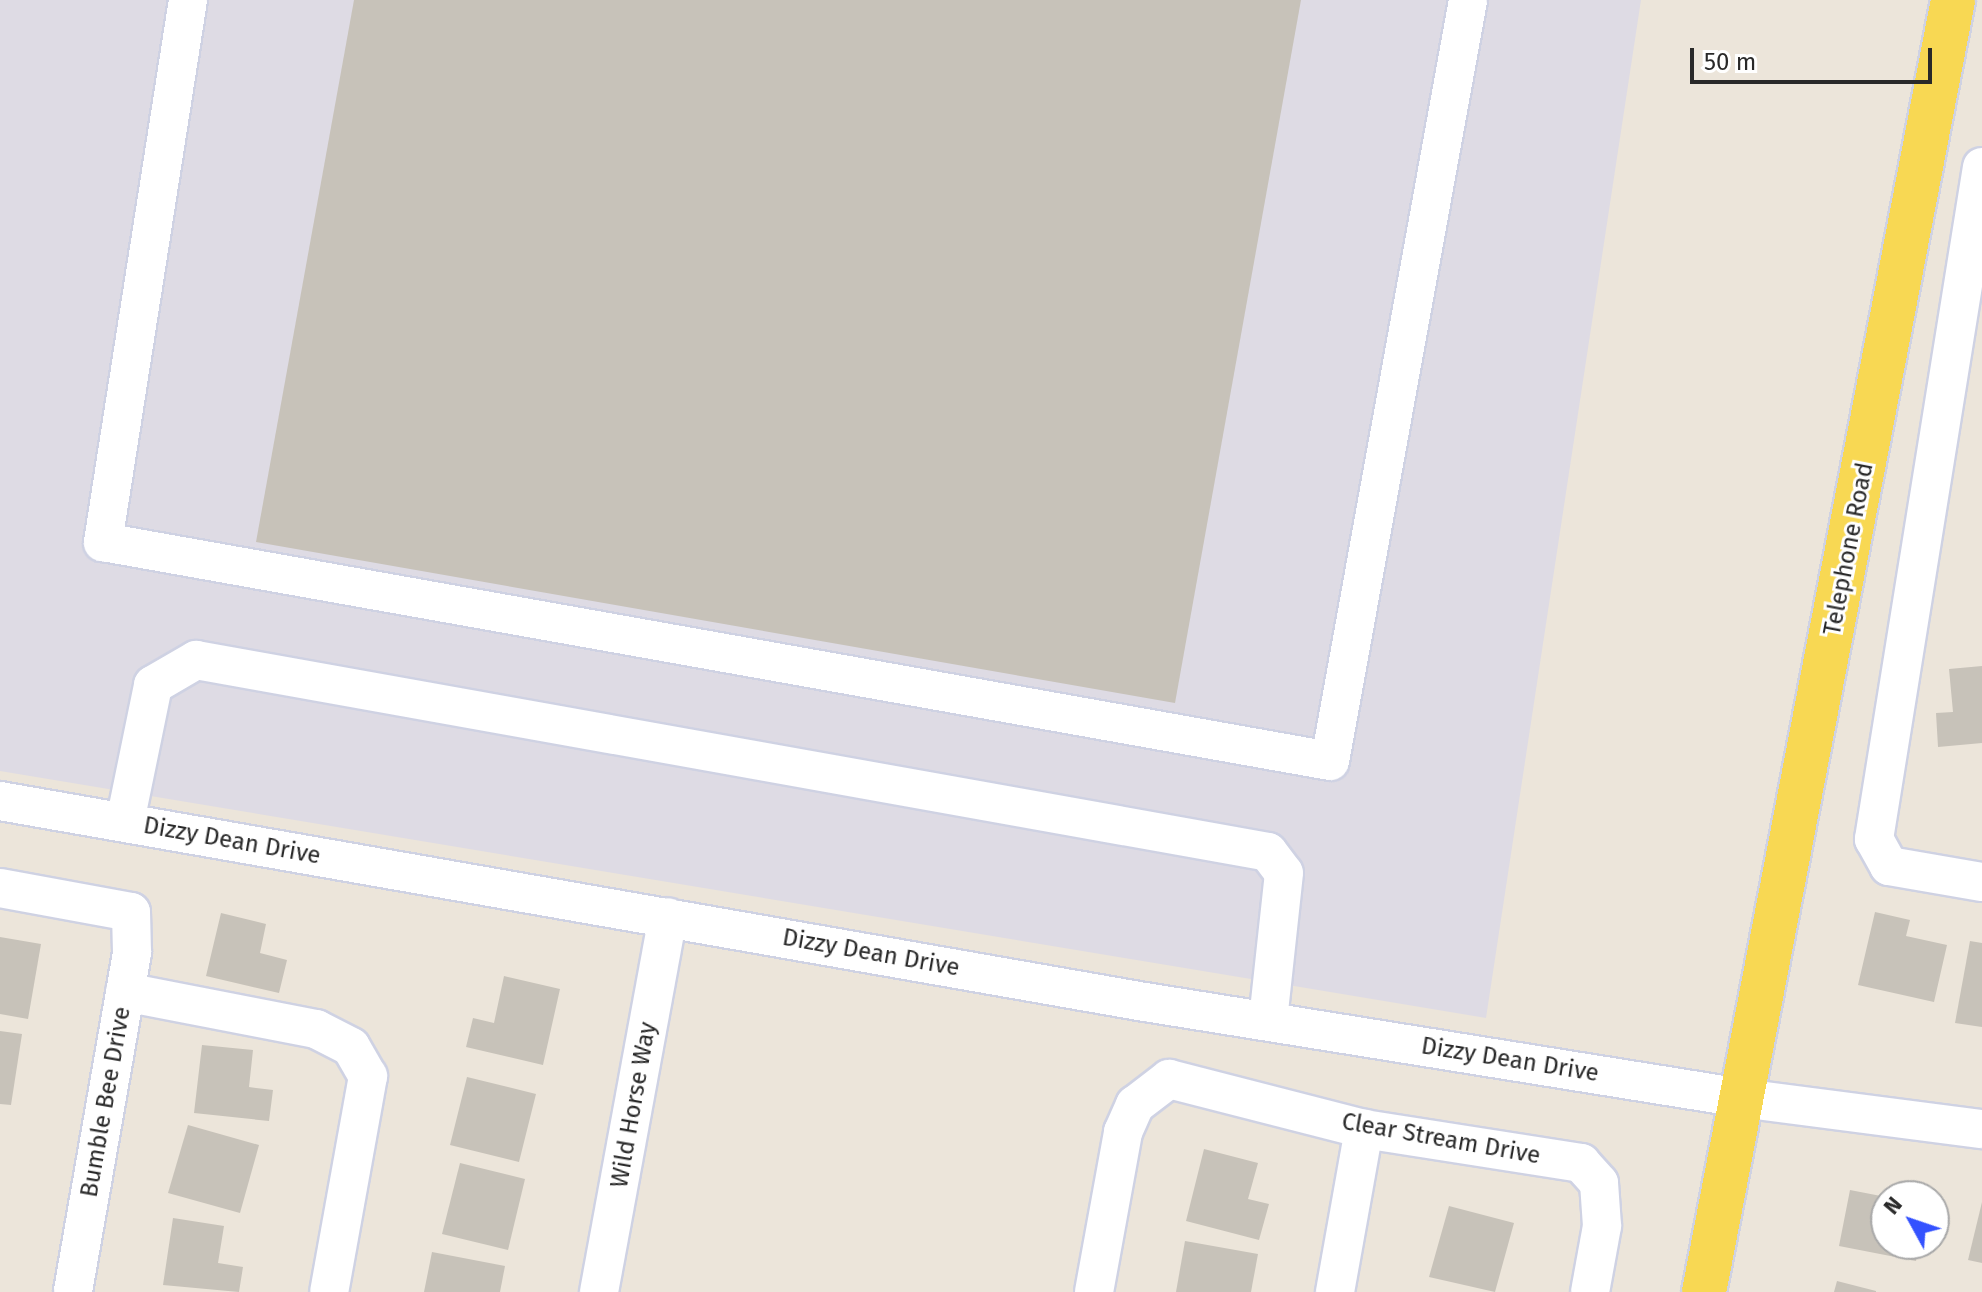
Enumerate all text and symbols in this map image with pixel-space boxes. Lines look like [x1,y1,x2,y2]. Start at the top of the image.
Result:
scale bar [1694,32,1936,82]
text: 50 m [1704,48,1756,76]
street label: Telephone Road [1818,460,1880,638]
street label: Dizzy Dean Drive [141,811,323,871]
street label: Dizzy Dean Drive [780,923,962,983]
street label: Bumble Bee Drive [75,1004,137,1200]
street label: Wild Horse Way [605,1020,663,1190]
street label: Dizzy Dean Drive [1419,1032,1601,1088]
street label: Clear Stream Drive [1340,1107,1542,1171]
north arrow [1870,1180,1950,1260]
text: N [1878,1191,1908,1220]

